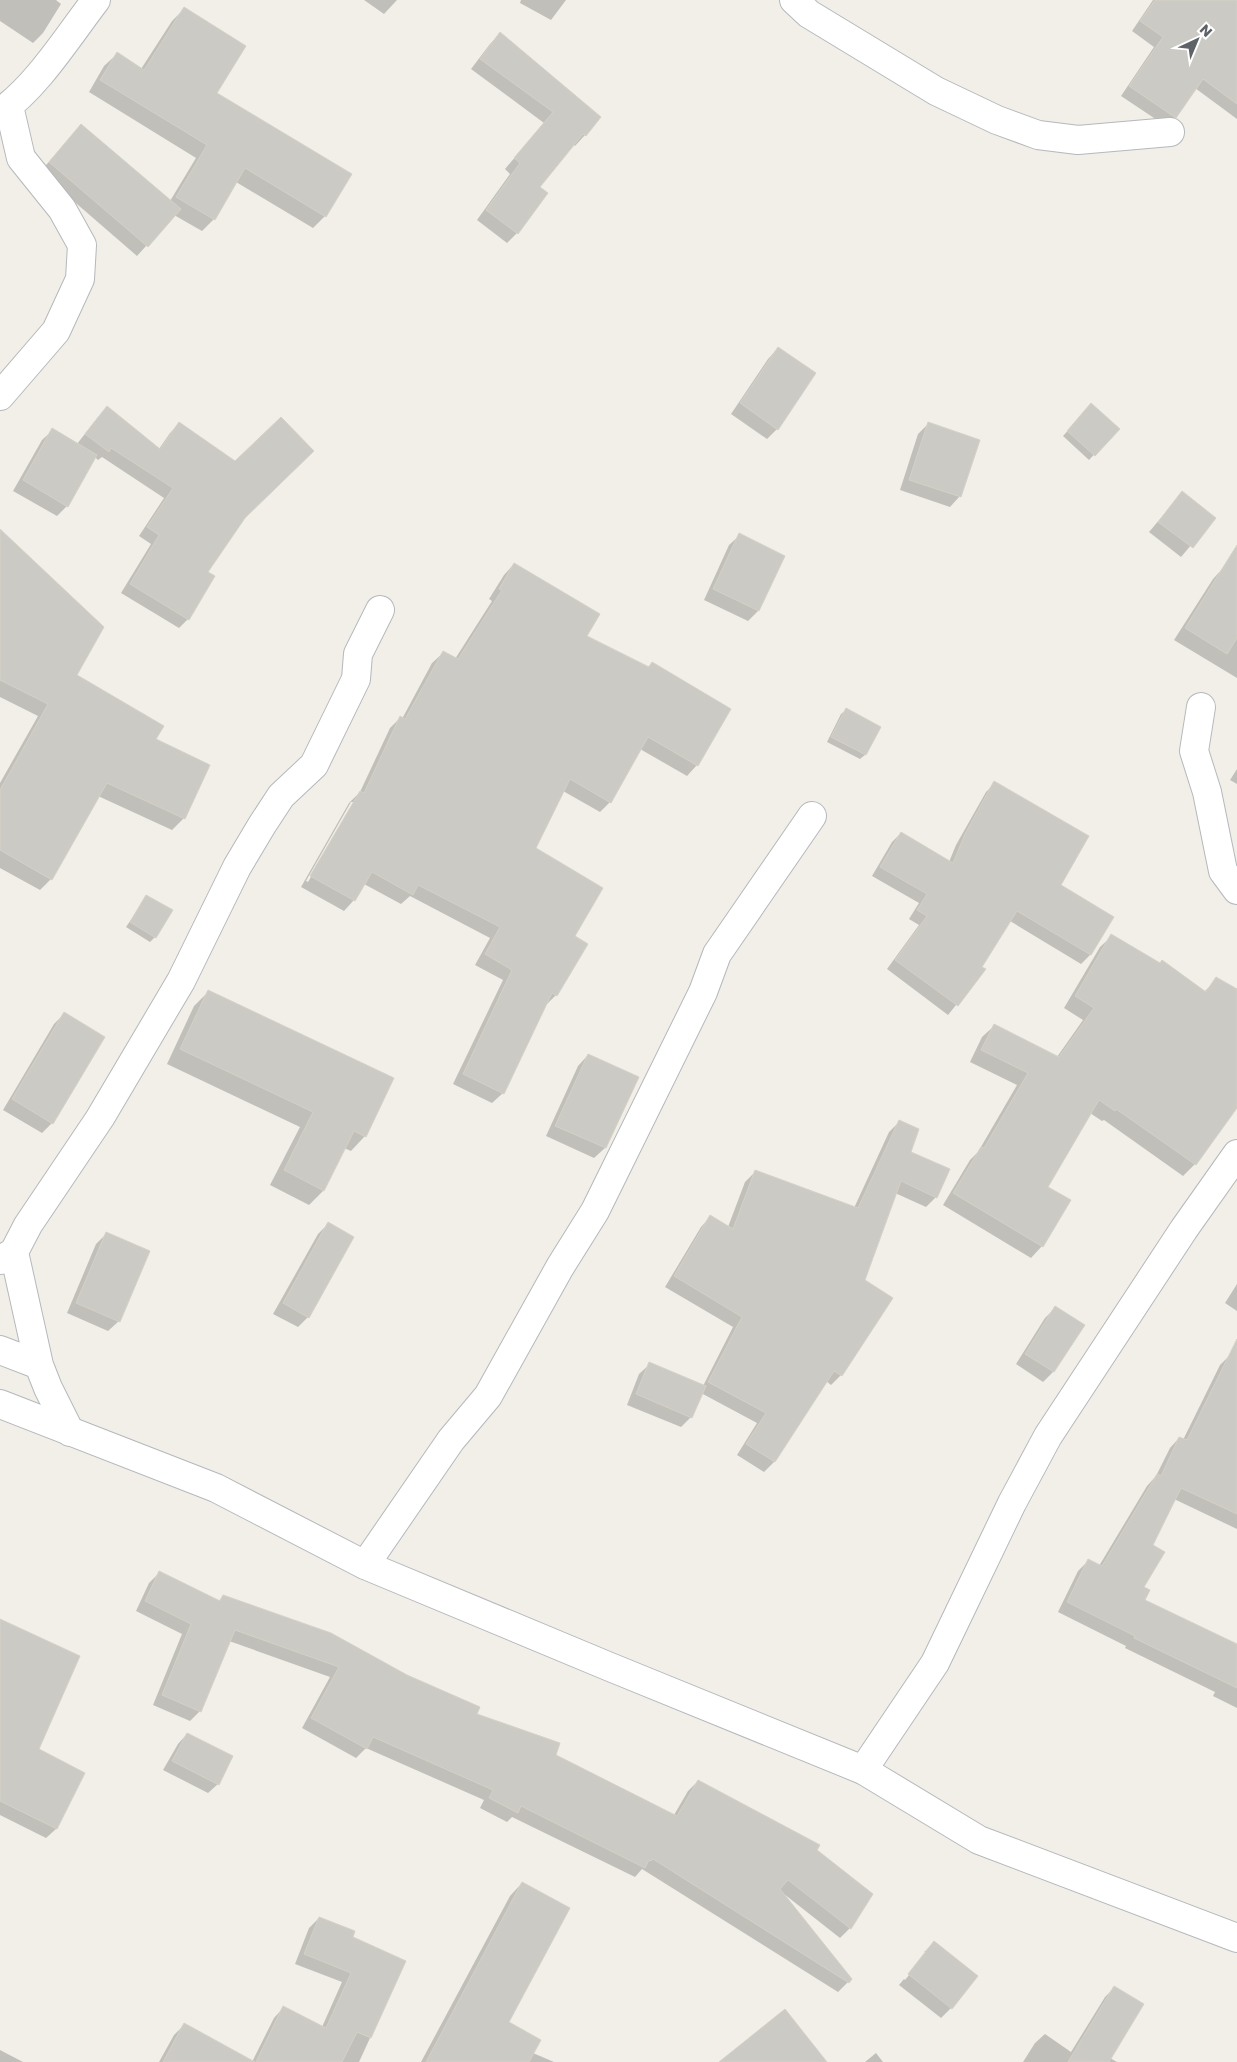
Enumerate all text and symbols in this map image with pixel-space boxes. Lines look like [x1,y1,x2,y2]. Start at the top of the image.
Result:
north arrow [1172,15,1222,65]
text: N [1195,20,1217,41]

